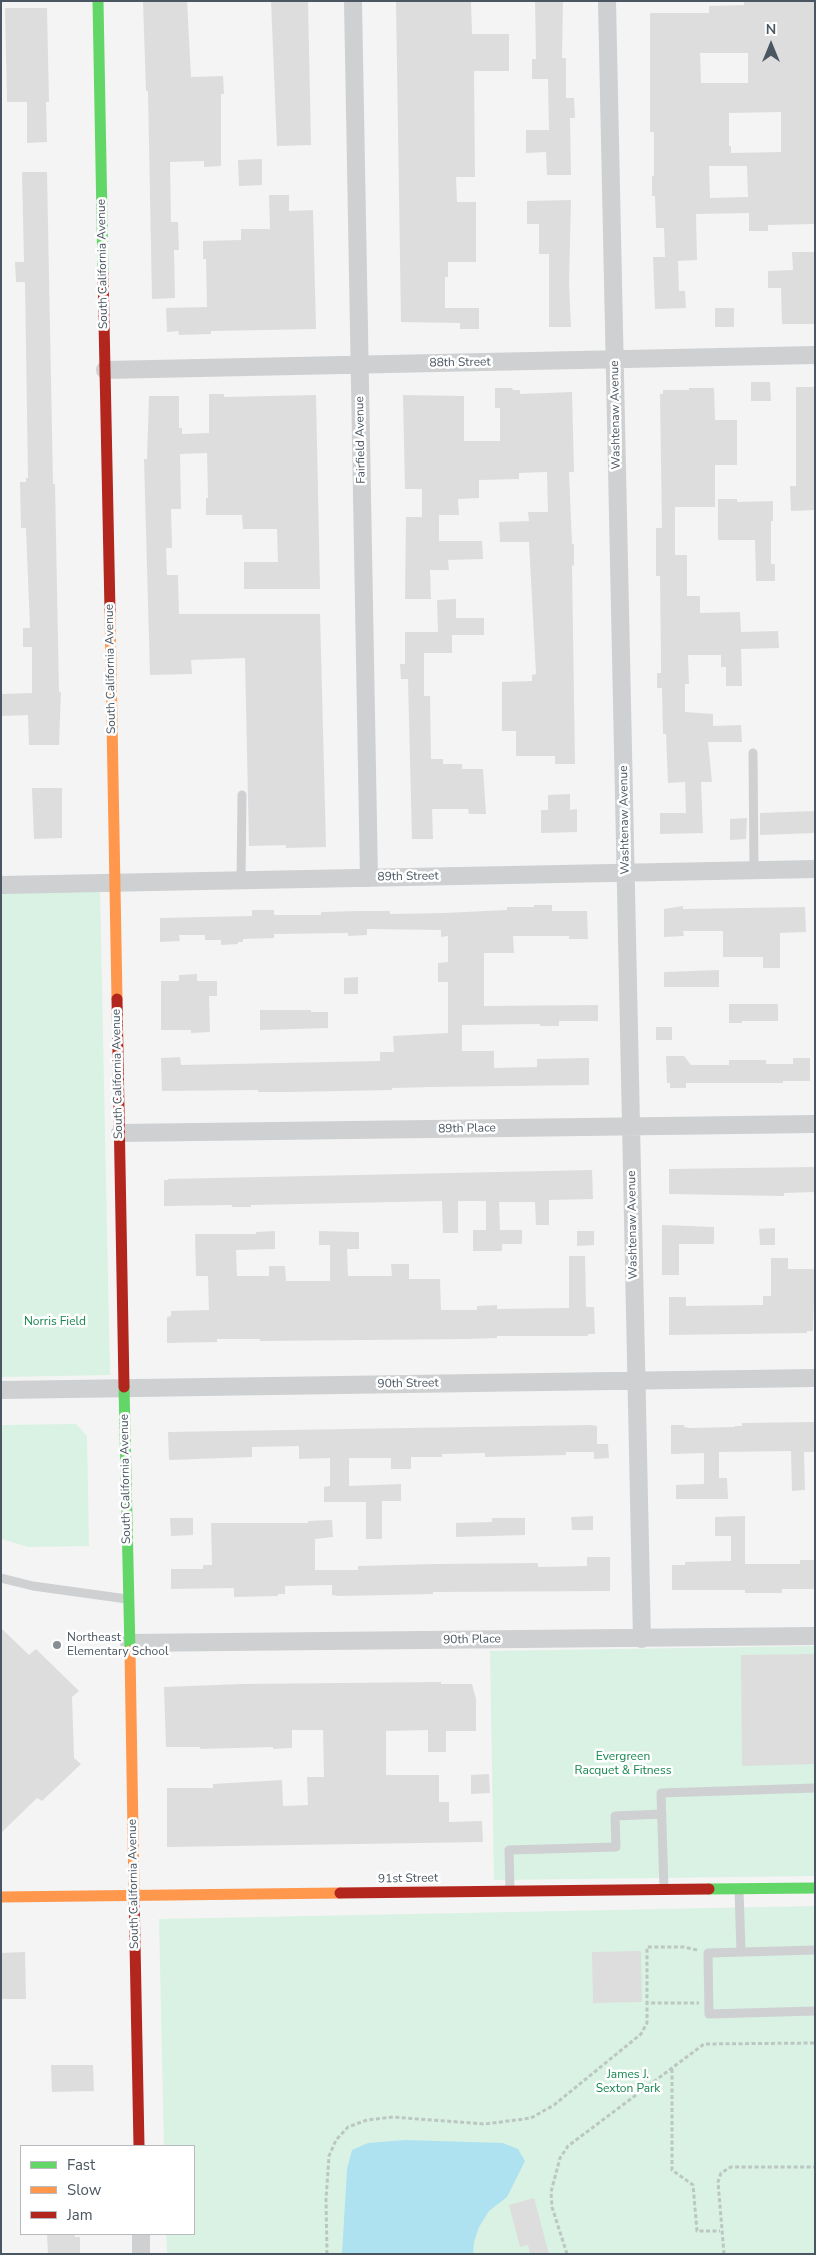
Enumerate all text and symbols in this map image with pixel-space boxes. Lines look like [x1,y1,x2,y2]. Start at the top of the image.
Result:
north arrow [746,20,796,70]
text: N [766,20,776,39]
street label: South California Avenue [95,199,111,329]
street label: 88th Street [429,355,491,371]
street label: Washtenaw Avenue [608,360,624,470]
street label: Fairfield Avenue [353,396,369,484]
street label: South California Avenue [103,604,119,734]
street label: Washtenaw Avenue [617,765,633,875]
street label: 89th Street [377,869,439,885]
street label: South California Avenue [110,1009,126,1139]
street label: 89th Place [438,1121,496,1137]
street label: Washtenaw Avenue [625,1170,641,1280]
park label: Norris Field [24,1315,86,1329]
street label: 90th Street [377,1376,439,1392]
street label: South California Avenue [118,1414,134,1544]
place label: Northeast Elementary School [67,1631,168,1659]
street label: 90th Place [443,1632,501,1648]
marker: Northeast Elementary School [51,1639,63,1651]
park label: Evergreen Racquet & Fitness [575,1750,671,1778]
street label: South California Avenue [126,1819,142,1949]
street label: 91st Street [378,1871,438,1887]
park label: James J. Sexton Park [596,2068,660,2096]
legend [20,2145,195,2235]
text: Fast [67,2155,95,2175]
text: Slow [67,2180,101,2200]
text: Jam [67,2205,93,2225]

